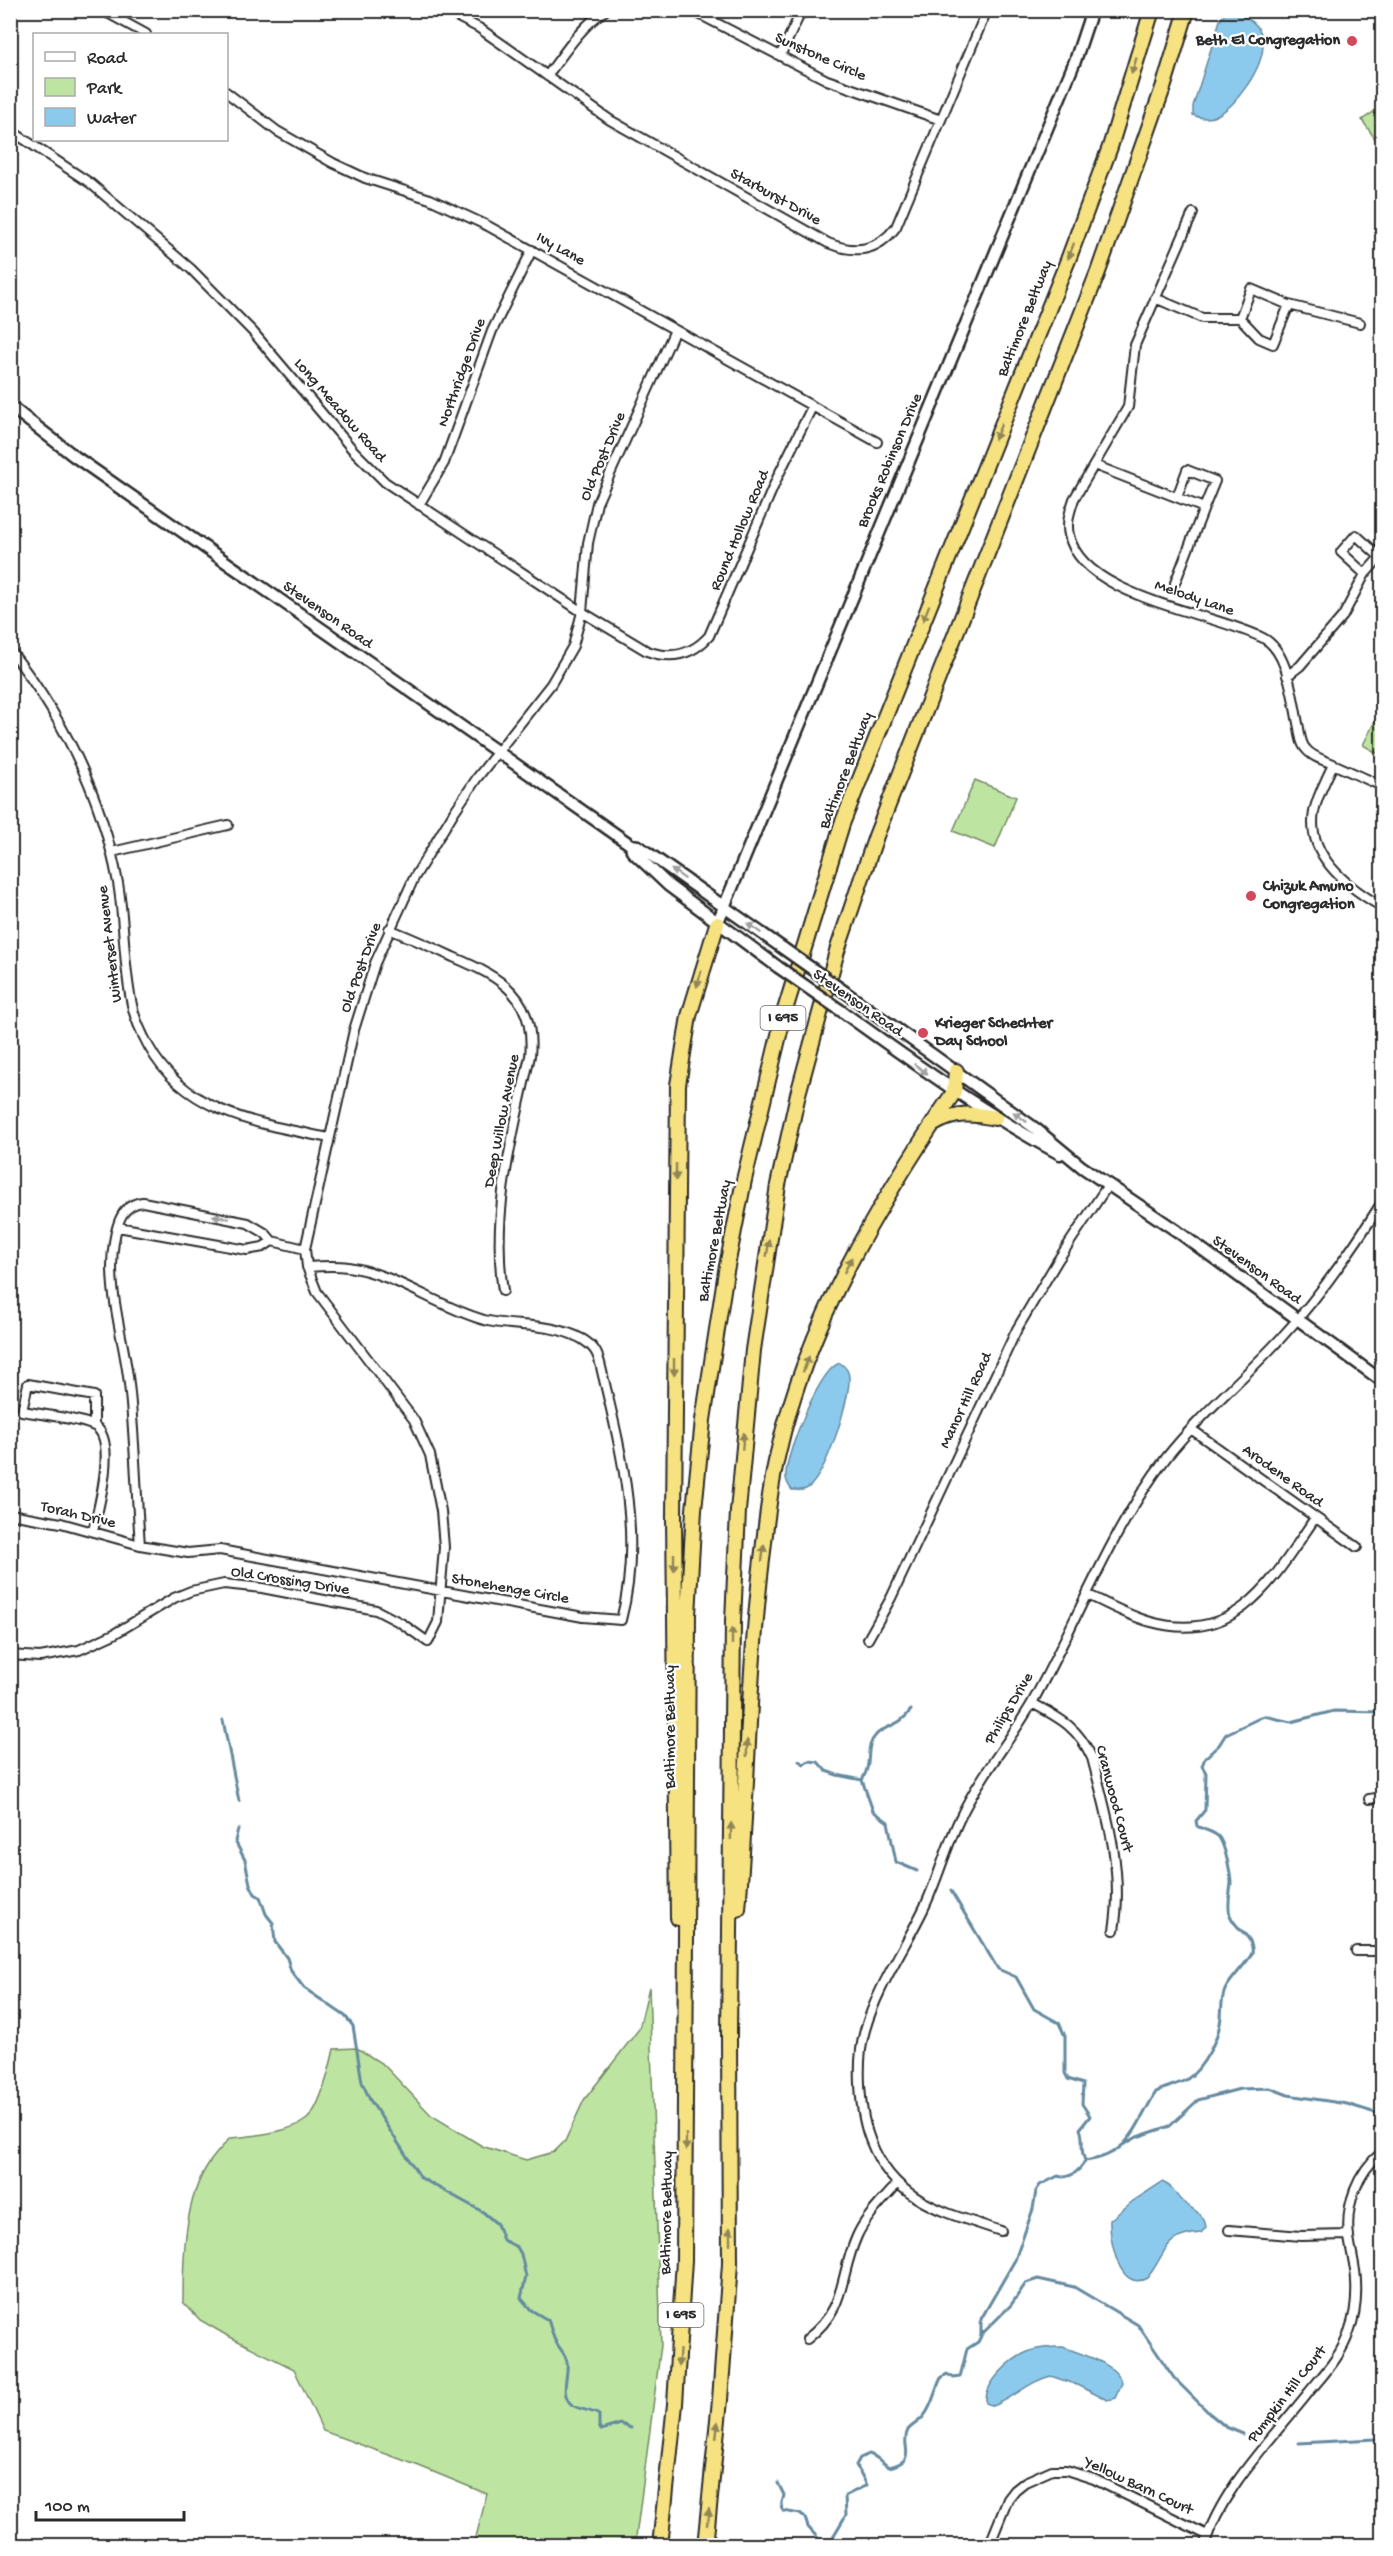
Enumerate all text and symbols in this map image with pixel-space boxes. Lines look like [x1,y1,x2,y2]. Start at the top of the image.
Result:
street label: Sunstone Circle [771,29,869,87]
place label: Beth El Congregation [1195,32,1340,51]
legend [33,33,228,141]
marker: Beth El Congregation [1345,34,1359,48]
text: Road [87,49,128,70]
one-way arrow [1129,57,1138,75]
text: Park [86,79,123,100]
text: Water [87,109,137,130]
street label: Starburst Drive [726,165,825,231]
street label: Ivy Lane [532,229,589,272]
one-way arrow [1066,242,1076,260]
street label: Baltimore Beltway [994,258,1058,381]
street label: Northridge Drive [435,315,492,430]
street label: Long Meadow Road [289,355,390,468]
street label: Brooks Robinson Drive [854,390,928,532]
street label: Old Post Drive [577,409,632,504]
one-way arrow [993,423,1003,441]
street label: Round Hollow Road [707,466,776,594]
street label: Melody Lane [1152,577,1237,622]
street label: Stevenson Road [278,578,377,655]
one-way arrow [921,604,930,622]
street label: Baltimore Beltway [816,710,878,833]
one-way arrow [670,868,686,880]
place label: Chizuk Amuno Congregation [1262,878,1355,915]
street label: Winterset Avenue [94,884,128,1004]
marker: Chizuk Amuno Congregation [1244,889,1258,903]
street label: Old Post Drive [337,920,387,1016]
one-way arrow [746,922,762,934]
street label: Stevenson Road [808,966,907,1043]
one-way arrow [694,970,703,988]
road number: I 695 [760,1006,806,1030]
place label: Krieger Schechter Day School [933,1015,1055,1052]
marker: Krieger Schechter Day School [916,1026,930,1040]
street label: Deep Willow Avenue [481,1052,525,1190]
one-way arrow [914,1062,929,1074]
one-way arrow [1012,1111,1028,1123]
one-way arrow [671,1163,681,1182]
street label: Baltimore Beltway [695,1178,737,1304]
one-way arrow [211,1212,230,1221]
street label: Stevenson Road [1208,1232,1306,1311]
one-way arrow [764,1238,773,1257]
one-way arrow [843,1257,853,1274]
street label: Manor Hill Road [936,1349,998,1452]
one-way arrow [801,1355,811,1373]
one-way arrow [669,1358,679,1377]
one-way arrow [739,1432,748,1451]
street label: Arodene Road [1238,1441,1328,1514]
street label: Torah Drive [38,1498,118,1534]
one-way arrow [758,1544,767,1563]
one-way arrow [669,1553,679,1572]
street label: Old Crossing Drive [229,1563,351,1601]
street label: Stonehenge Circle [450,1570,571,1610]
one-way arrow [728,1626,737,1645]
street label: Baltimore Beltway [662,1665,681,1790]
street label: Philips Drive [981,1669,1039,1749]
one-way arrow [743,1738,752,1757]
street label: Cranwood Court [1090,1744,1137,1856]
one-way arrow [726,1821,736,1840]
one-way arrow [681,2133,690,2152]
street label: Baltimore Beltway [657,2151,679,2276]
one-way arrow [725,2226,735,2245]
road number: I 695 [658,2303,704,2327]
street label: Pumpkin Hill Court [1244,2342,1333,2448]
one-way arrow [674,2348,683,2367]
one-way arrow [712,2421,722,2440]
street label: Yellow Barn Court [1079,2453,1197,2521]
scale bar [36,2484,184,2522]
text: 100 m [44,2497,90,2518]
one-way arrow [704,2507,713,2526]

